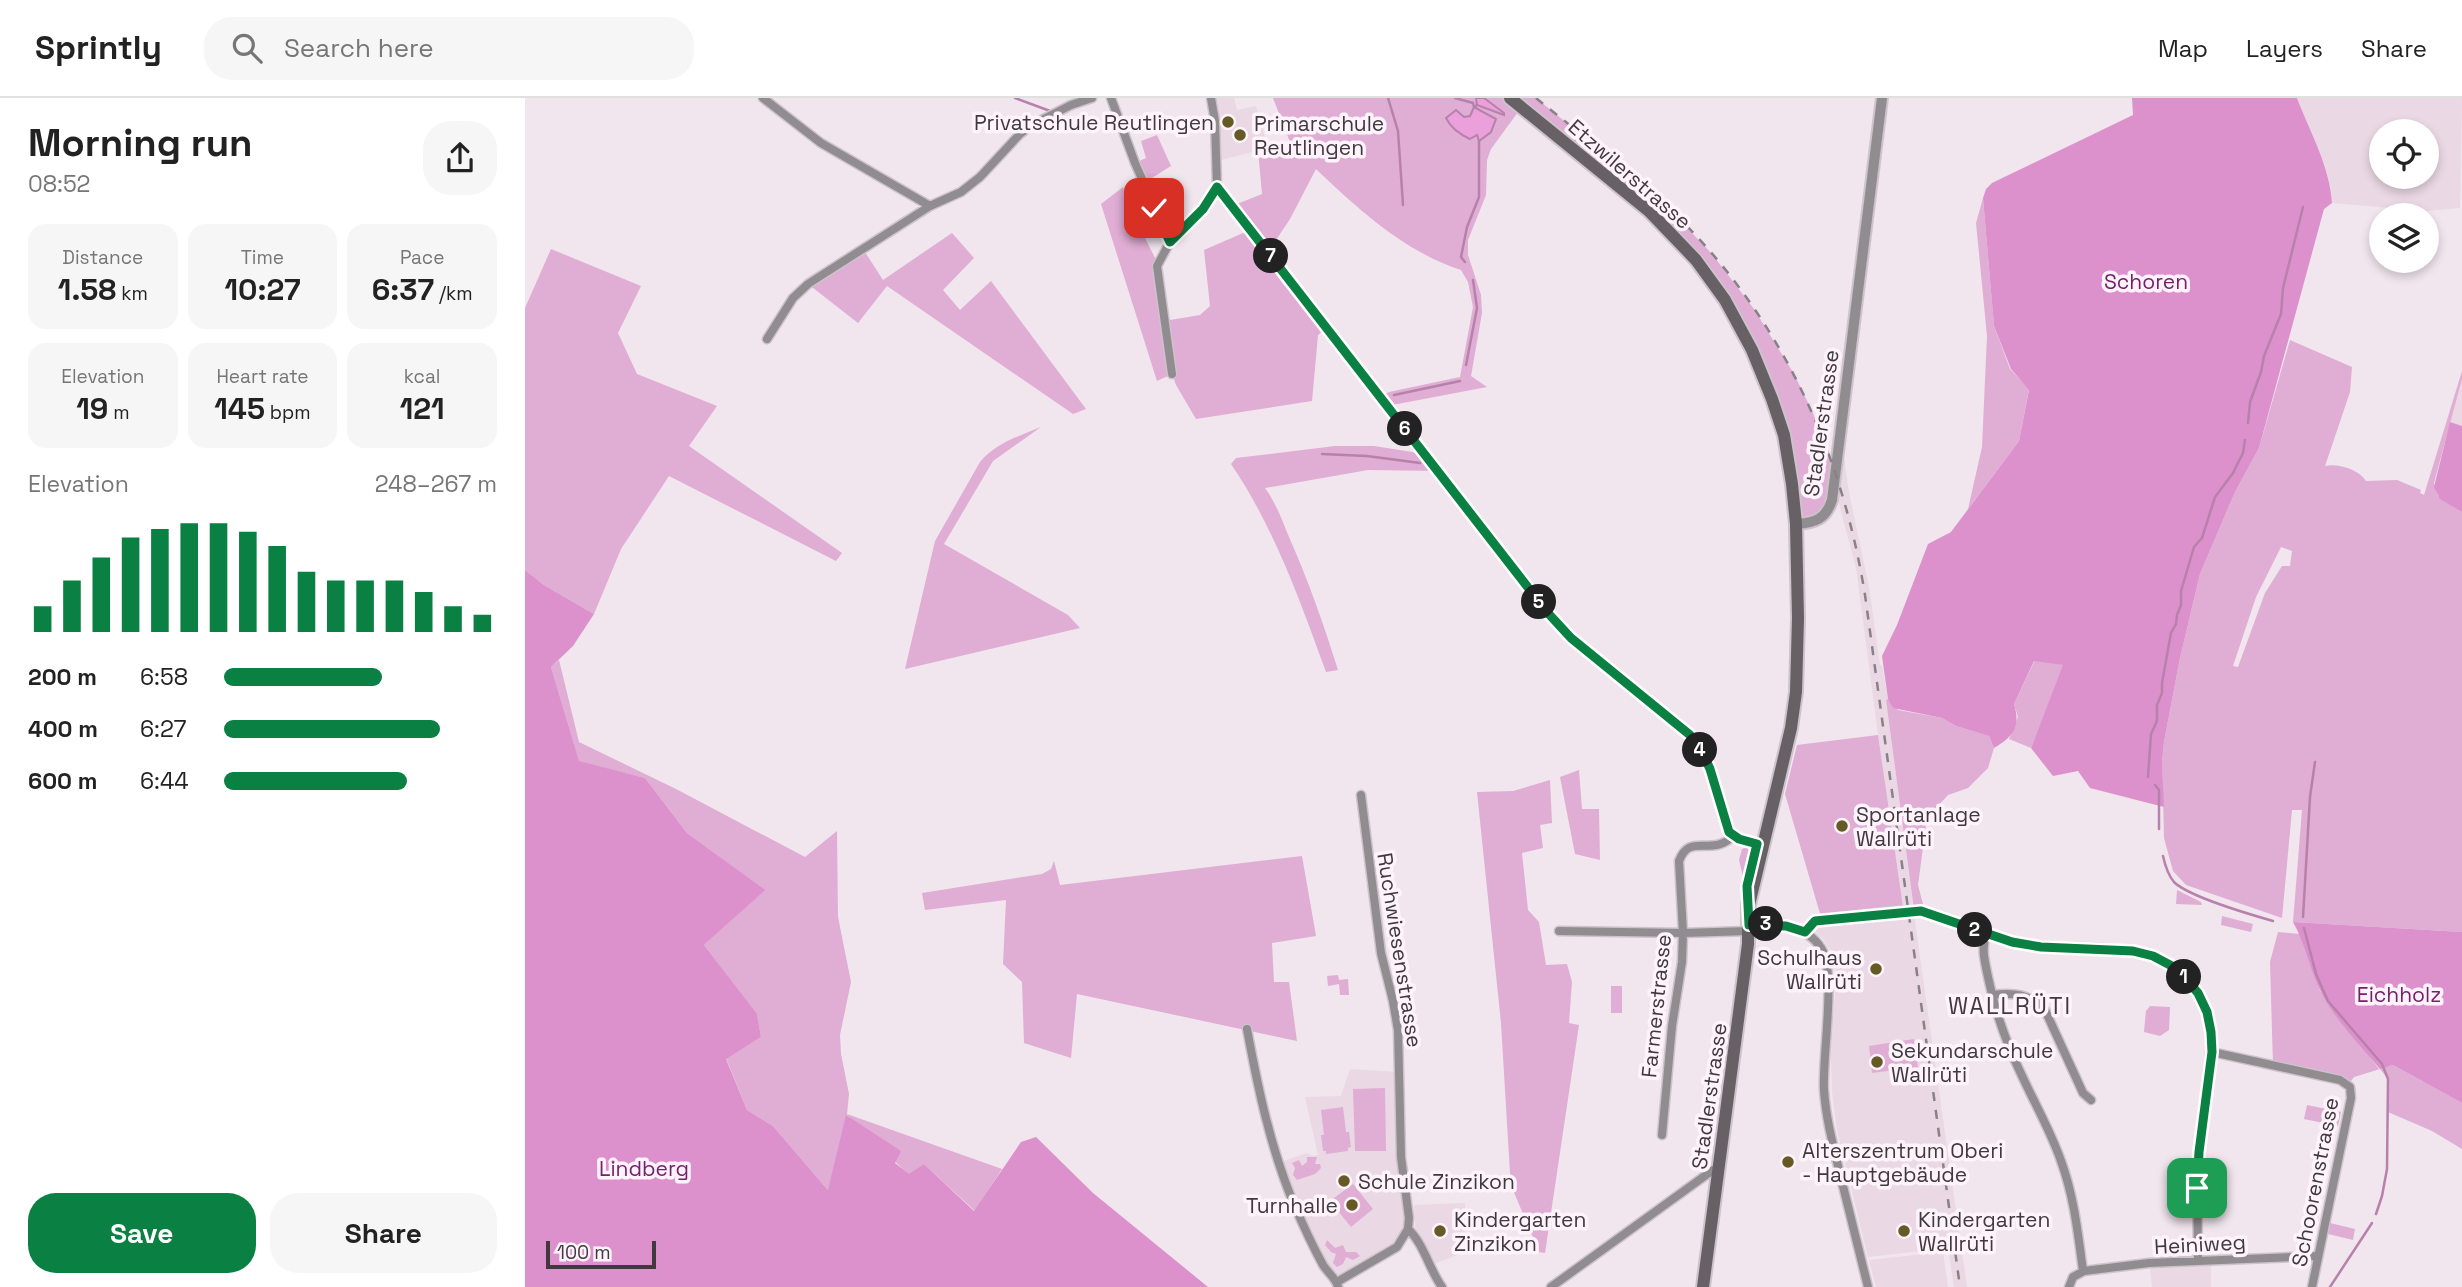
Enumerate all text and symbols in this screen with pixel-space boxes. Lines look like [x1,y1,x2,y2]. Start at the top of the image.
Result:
search box [204,17,694,80]
text: Sprintly [35,27,162,69]
icon: search [228,29,266,67]
text: Search here [284,31,434,65]
text: Map [2158,33,2208,64]
text: Layers [2246,33,2323,64]
text: Share [2361,33,2427,64]
place label: Privatschule Reutlingen [974,109,1214,136]
place label: Primarschule Reutlingen [1254,110,1384,161]
street label: Etzwilerstrasse [1563,113,1697,235]
marker: Privatschule Reutlingen [1220,114,1236,130]
text: Morning run [28,119,253,167]
map controls [2369,119,2439,273]
button: locate [2369,119,2439,189]
button: share [423,121,497,195]
marker: Primarschule Reutlingen [1232,127,1248,143]
text: 08:52 [28,169,90,199]
pin [1124,178,1184,238]
icon: check [1135,189,1173,227]
button: layers [2369,203,2439,273]
pin: 7 [1253,238,1289,274]
text: 7 [1265,243,1276,268]
text: Distance [62,245,143,270]
text: Time [241,245,284,270]
text: Pace [400,245,444,270]
park label: Schoren [2104,268,2188,295]
text: 1.58 [58,270,116,309]
text: 10:27 [224,270,301,309]
text: 6:37 [372,270,434,309]
text: km [116,281,148,306]
text: /km [434,281,473,306]
street label: Stadlerstrasse [1797,348,1845,498]
text: Elevation [61,364,144,389]
text: Heart rate [216,364,309,389]
text: kcal [404,364,441,389]
text: 19 [76,389,108,428]
text: 145 [214,389,265,428]
text: 121 [400,389,445,428]
text: m [108,400,130,425]
text: bpm [265,400,311,425]
pin: 6 [1387,412,1423,446]
text: 6 [1399,416,1410,441]
text: Elevation [28,469,129,499]
text: 248–267 m [375,469,497,499]
pin: 5 [1521,584,1557,620]
text: 5 [1533,589,1544,614]
text: 200 m [28,662,97,692]
text: 6:58 [140,662,188,692]
text: 400 m [28,714,98,744]
text: 6:27 [140,714,187,744]
pin: 4 [1683,732,1717,768]
text: 4 [1693,737,1706,762]
text: 600 m [28,766,98,796]
text: 6:44 [140,766,189,796]
place label: Sportanlage Wallrüti [1856,801,1981,852]
marker: Sportanlage Wallrüti [1834,818,1850,834]
street label: Ruchwiesenstrasse [1371,851,1429,1049]
pin: 3 [1749,906,1783,942]
text: 3 [1760,911,1771,936]
pin: 2 [1957,912,1993,948]
text: 2 [1969,917,1980,942]
street label: Farmerstrasse [1635,933,1677,1079]
place label: Schulhaus Wallrüti [1757,944,1862,995]
pin: 1 [2167,960,2201,994]
marker: Schulhaus Wallrüti [1868,961,1884,977]
text: 1 [2179,964,2188,989]
park label: Eichholz [2357,981,2441,1008]
district label: WALLRÜTI [1948,991,2072,1021]
street label: Stadlerstrasse [1685,1021,1733,1171]
place label: Sekundarschule Wallrüti [1891,1037,2053,1088]
marker: Sekundarschule Wallrüti [1869,1054,1885,1070]
street label: Schoorenstrasse [2285,1095,2345,1269]
place label: Alterszentrum Oberi - Hauptgebäude [1802,1137,2003,1188]
marker: Alterszentrum Oberi - Hauptgebäude [1780,1154,1796,1170]
park label: Lindberg [599,1155,689,1182]
pin [2167,1158,2227,1218]
place label: Schule Zinzikon [1358,1168,1515,1195]
icon: arrive [2178,1169,2216,1207]
marker: Schule Zinzikon [1336,1173,1352,1189]
place label: Turnhalle [1246,1192,1338,1219]
button: Save [28,1193,256,1273]
button: Share [270,1193,497,1273]
marker: Turnhalle [1344,1197,1360,1213]
place label: Kindergarten Zinzikon [1454,1206,1586,1257]
place label: Kindergarten Wallrüti [1918,1206,2050,1257]
marker: Kindergarten Zinzikon [1432,1223,1448,1239]
marker: Kindergarten Wallrüti [1896,1223,1912,1239]
street label: Heiniweg [2153,1228,2247,1260]
scale bar [546,1238,656,1270]
text: 100 m [557,1240,611,1265]

